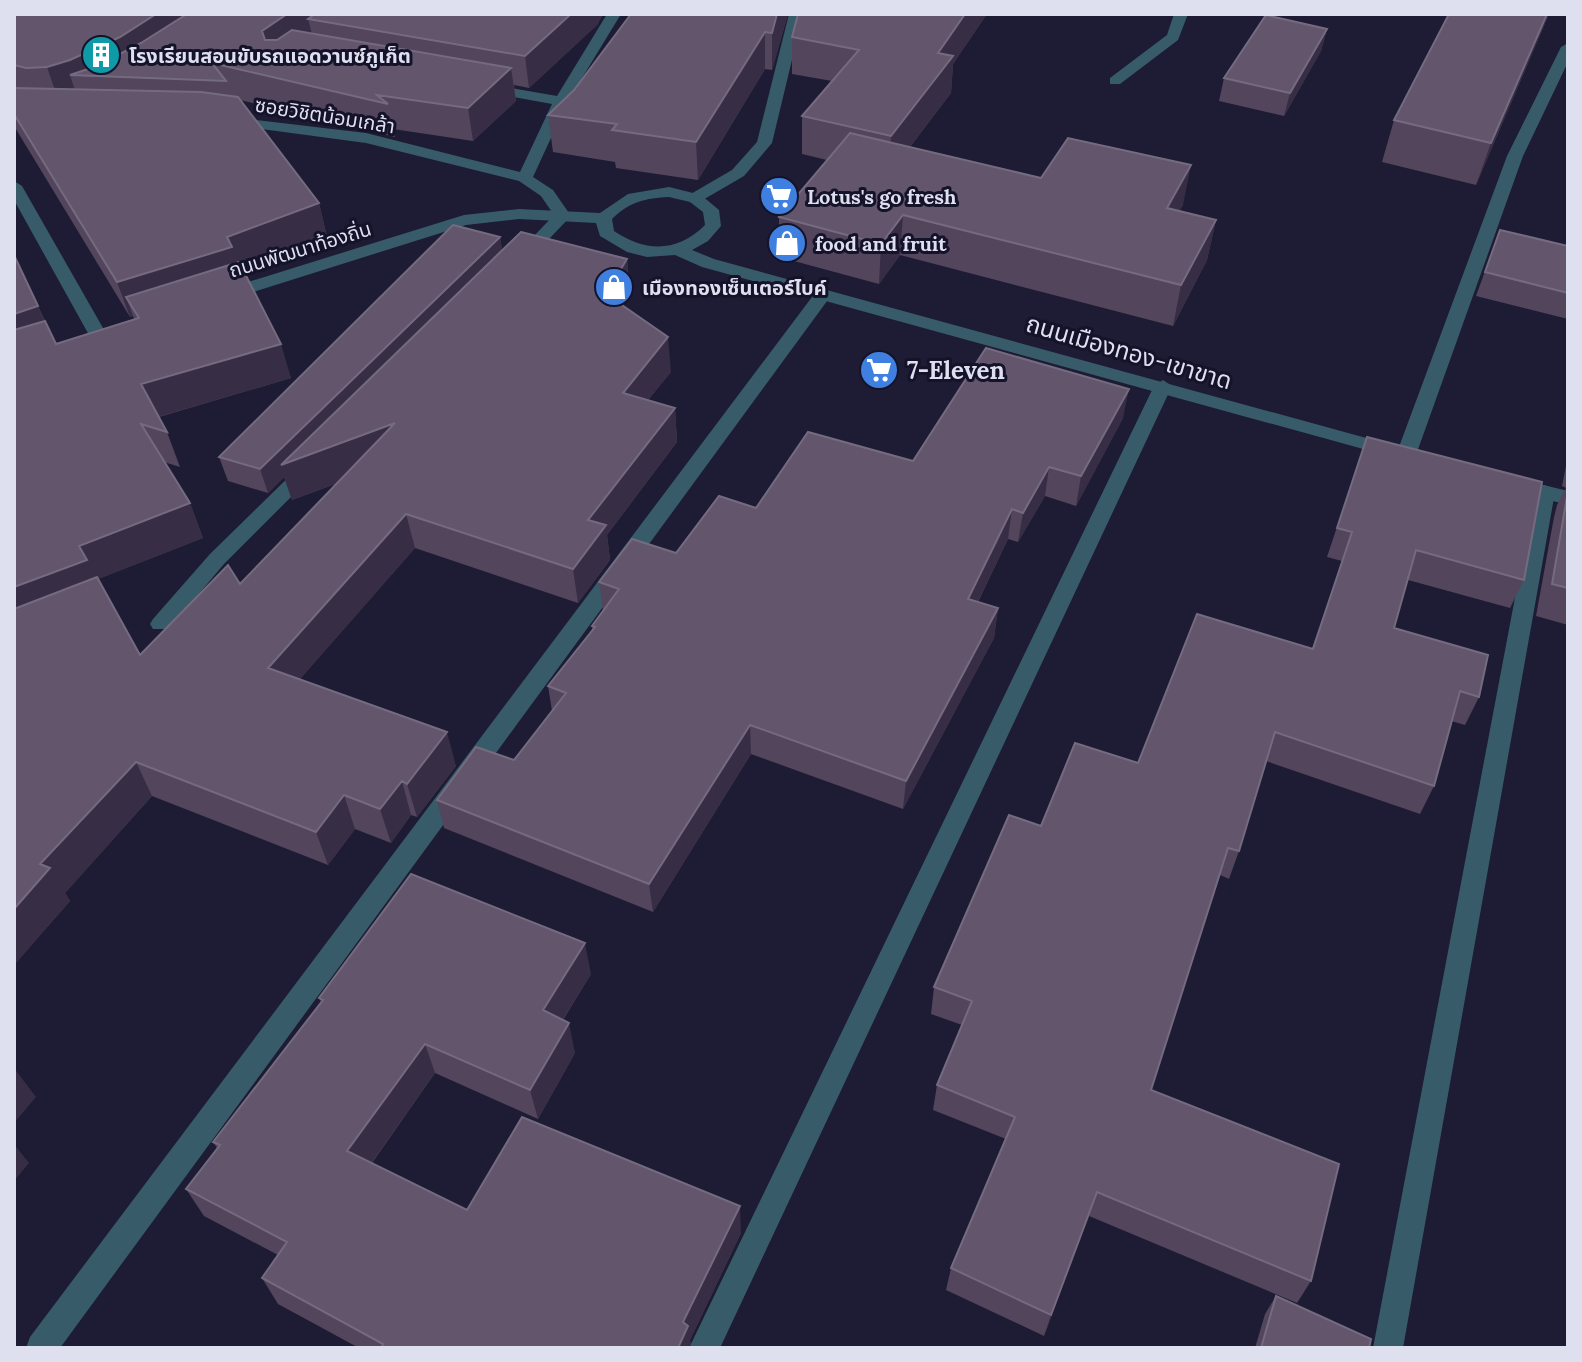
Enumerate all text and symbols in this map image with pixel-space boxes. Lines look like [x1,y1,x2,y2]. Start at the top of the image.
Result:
building icon: โรงเรียนสอนขับรถแอดวานซ์ภูเก็ต [80,34,122,76]
place label: โรงเรียนสอนขับรถแอดวานซ์ภูเก็ต [129,43,411,68]
street label: ซอยวิชิตน้อมเกล้า [253,92,397,138]
supermarket icon: Lotus's go fresh [758,175,800,217]
place label: Lotus's go fresh [807,184,957,209]
street label: ถนนพัฒนาท้องถิ่น [226,215,374,283]
shop icon: food and fruit [766,222,808,264]
place label: food and fruit [815,231,947,256]
shop icon: เมืองทองเซ็นเตอร์ไบค์ [593,266,635,308]
place label: เมืองทองเซ็นเตอร์ไบค์ [642,275,827,300]
street label: ถนนเมืองทอง-เขาขาด [1023,308,1235,396]
supermarket icon: 7-Eleven [858,349,900,391]
place label: 7-Eleven [907,355,1005,386]

